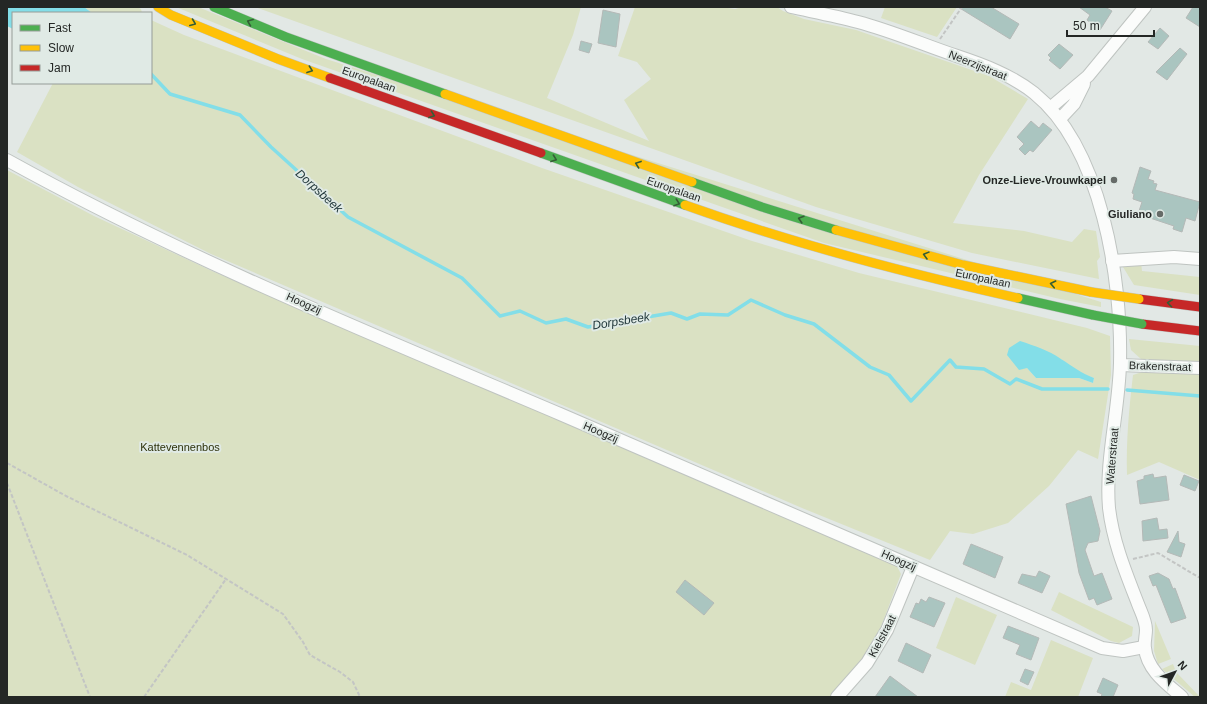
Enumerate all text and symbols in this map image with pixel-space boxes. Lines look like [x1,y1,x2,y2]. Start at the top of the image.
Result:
legend [12,12,152,84]
scale bar [1067,12,1154,38]
one-way arrow [189,19,196,27]
one-way arrow [247,19,255,27]
text: 50 m [1073,19,1100,33]
text: Fast [48,21,72,35]
text: Slow [48,41,74,55]
street label: Neerzijstraat [947,48,1009,82]
text: Jam [48,61,71,75]
street label: Europalaan [341,64,397,94]
one-way arrow [307,66,314,74]
one-way arrow [429,111,436,119]
one-way arrow [551,155,558,163]
one-way arrow [635,160,642,168]
water label: Dorpsbeek [293,166,346,216]
street label: Europalaan [645,174,703,204]
place label: Onze-Lieve-Vrouwkapel [983,174,1106,186]
marker: Onze-Lieve-Vrouwkapel [1109,175,1119,185]
one-way arrow [673,198,680,207]
place label: Giuliano [1108,208,1152,220]
marker: Giuliano [1155,209,1165,219]
one-way arrow [798,215,805,224]
one-way arrow [923,251,930,260]
street label: Europalaan [954,266,1012,290]
one-way arrow [1049,280,1056,288]
street label: Hoogzij [285,290,323,316]
one-way arrow [1166,299,1173,308]
water label: Dorpsbeek [591,309,652,332]
street label: Brakenstraat [1129,359,1191,373]
street label: Hoogzij [582,419,620,445]
street label: Waterstraat [1104,427,1120,485]
park label: Kattevennenbos [140,441,220,453]
street label: Hoogzij [880,547,918,573]
street label: Kielstraat [866,613,898,659]
north arrow [1155,652,1195,692]
text: N [1175,659,1190,672]

